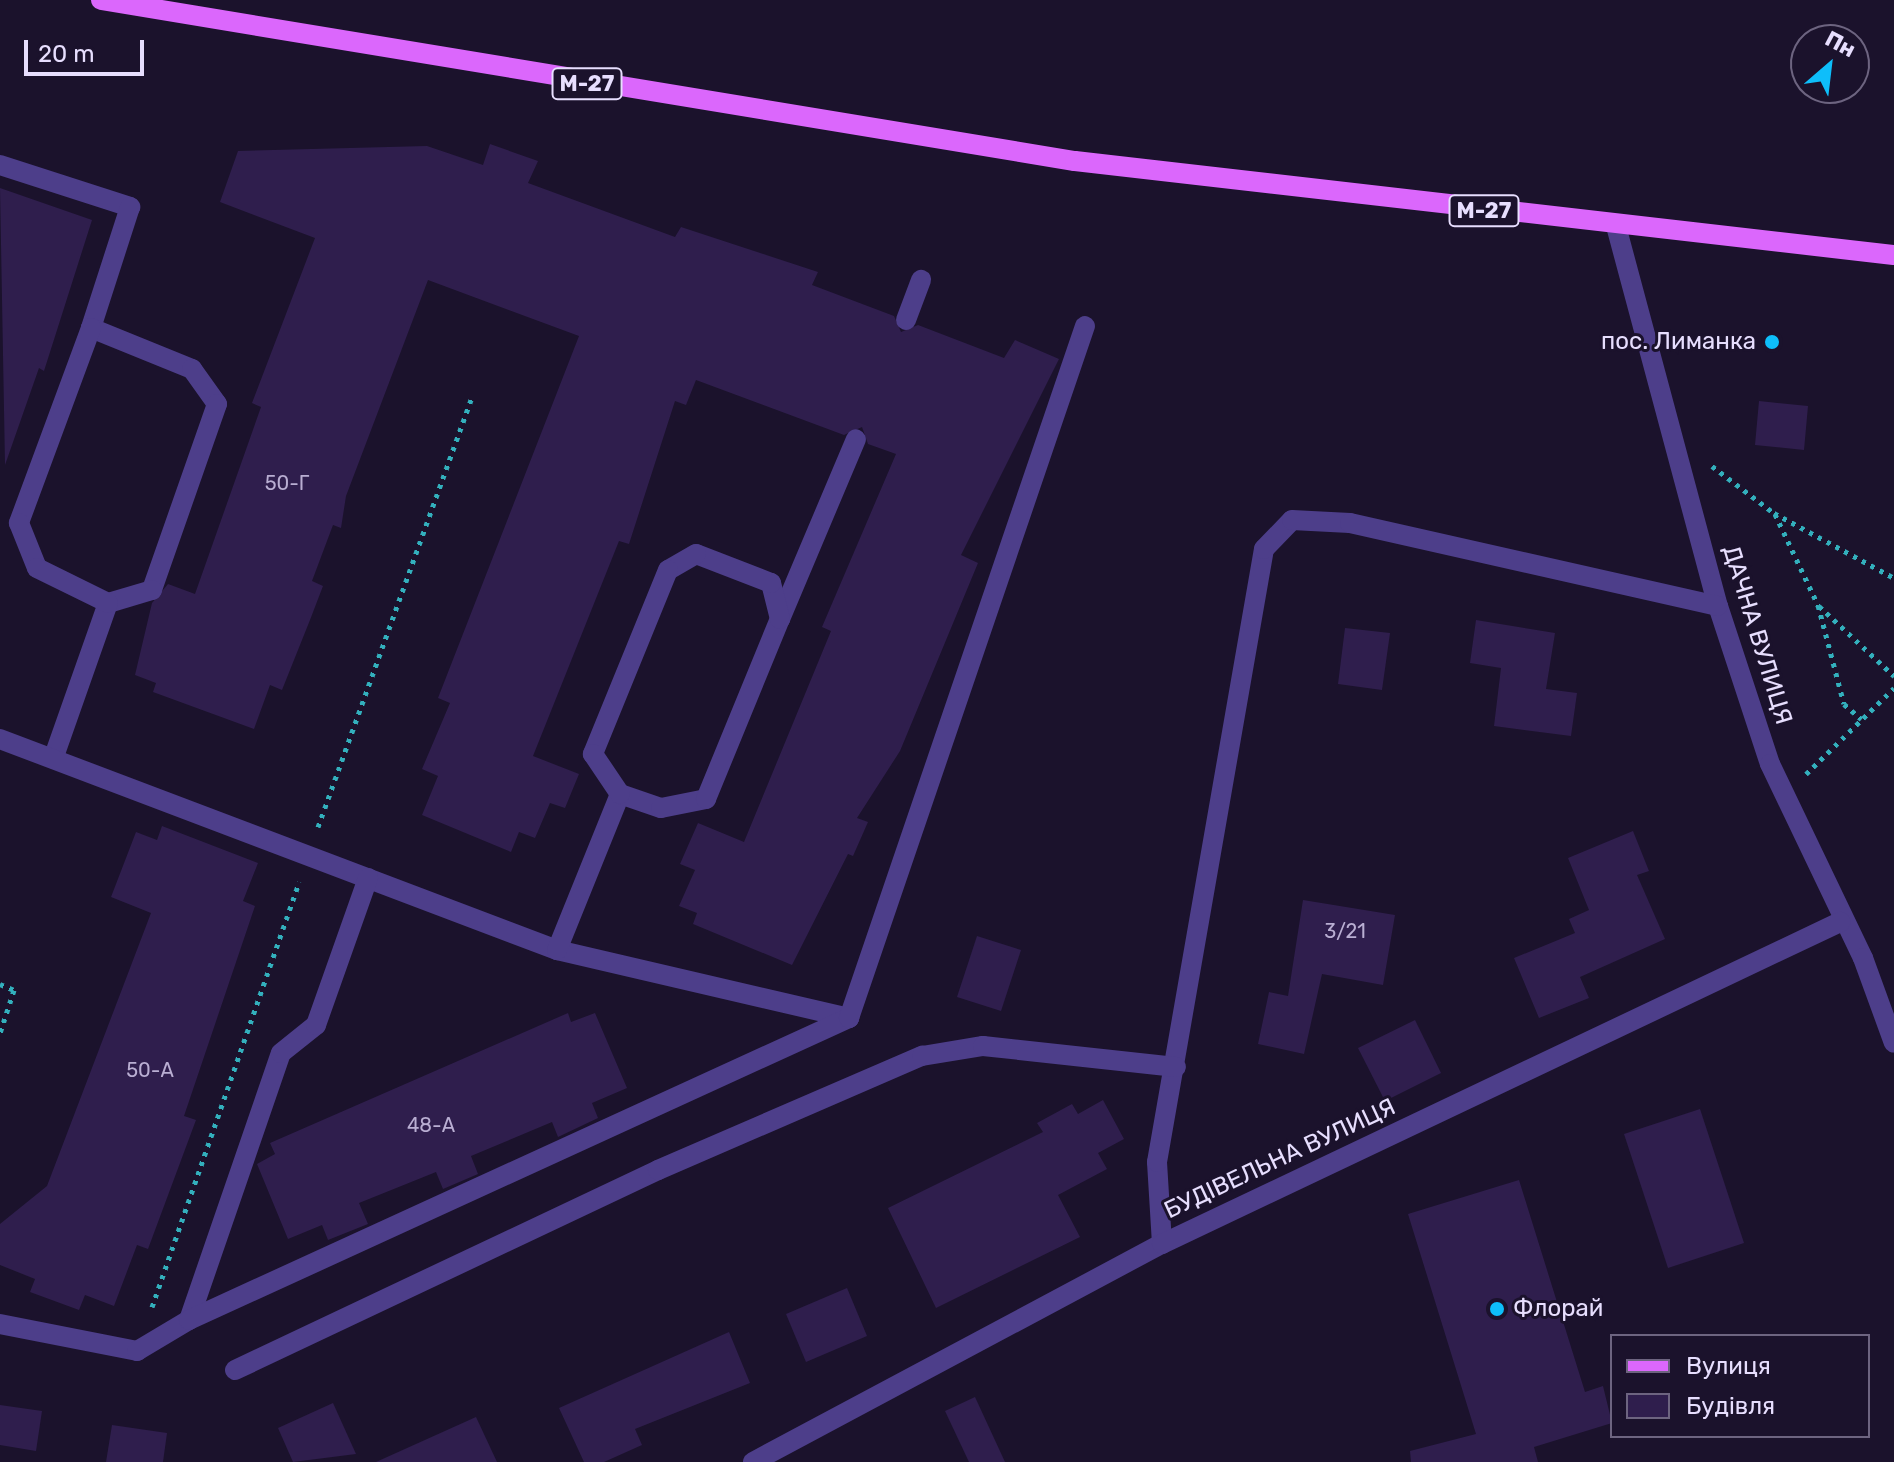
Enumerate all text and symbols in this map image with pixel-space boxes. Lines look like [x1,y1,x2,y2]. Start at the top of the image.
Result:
scale bar [28,24,148,74]
north arrow [1790,24,1870,104]
text: Пн [1821,25,1860,63]
text: 20 m [38,40,95,68]
road number: М-27 [551,66,623,102]
road number: М-27 [1448,193,1520,229]
place label: пос. Лиманка [1601,328,1756,356]
marker: пос. Лиманка [1763,333,1781,351]
house number: 50-Г [265,471,309,495]
street label: ДАЧНА ВУЛИЦЯ [1716,542,1798,728]
house number: 3/21 [1324,919,1366,943]
house number: 50-А [126,1058,174,1082]
street label: БУДІВЕЛЬНА ВУЛИЦЯ [1160,1093,1400,1225]
house number: 48-А [407,1113,455,1137]
place label: Флорай [1513,1295,1603,1323]
marker: Флорай [1488,1300,1506,1318]
legend [1610,1334,1870,1438]
text: Вулиця [1686,1352,1771,1380]
text: Будівля [1686,1392,1775,1420]

